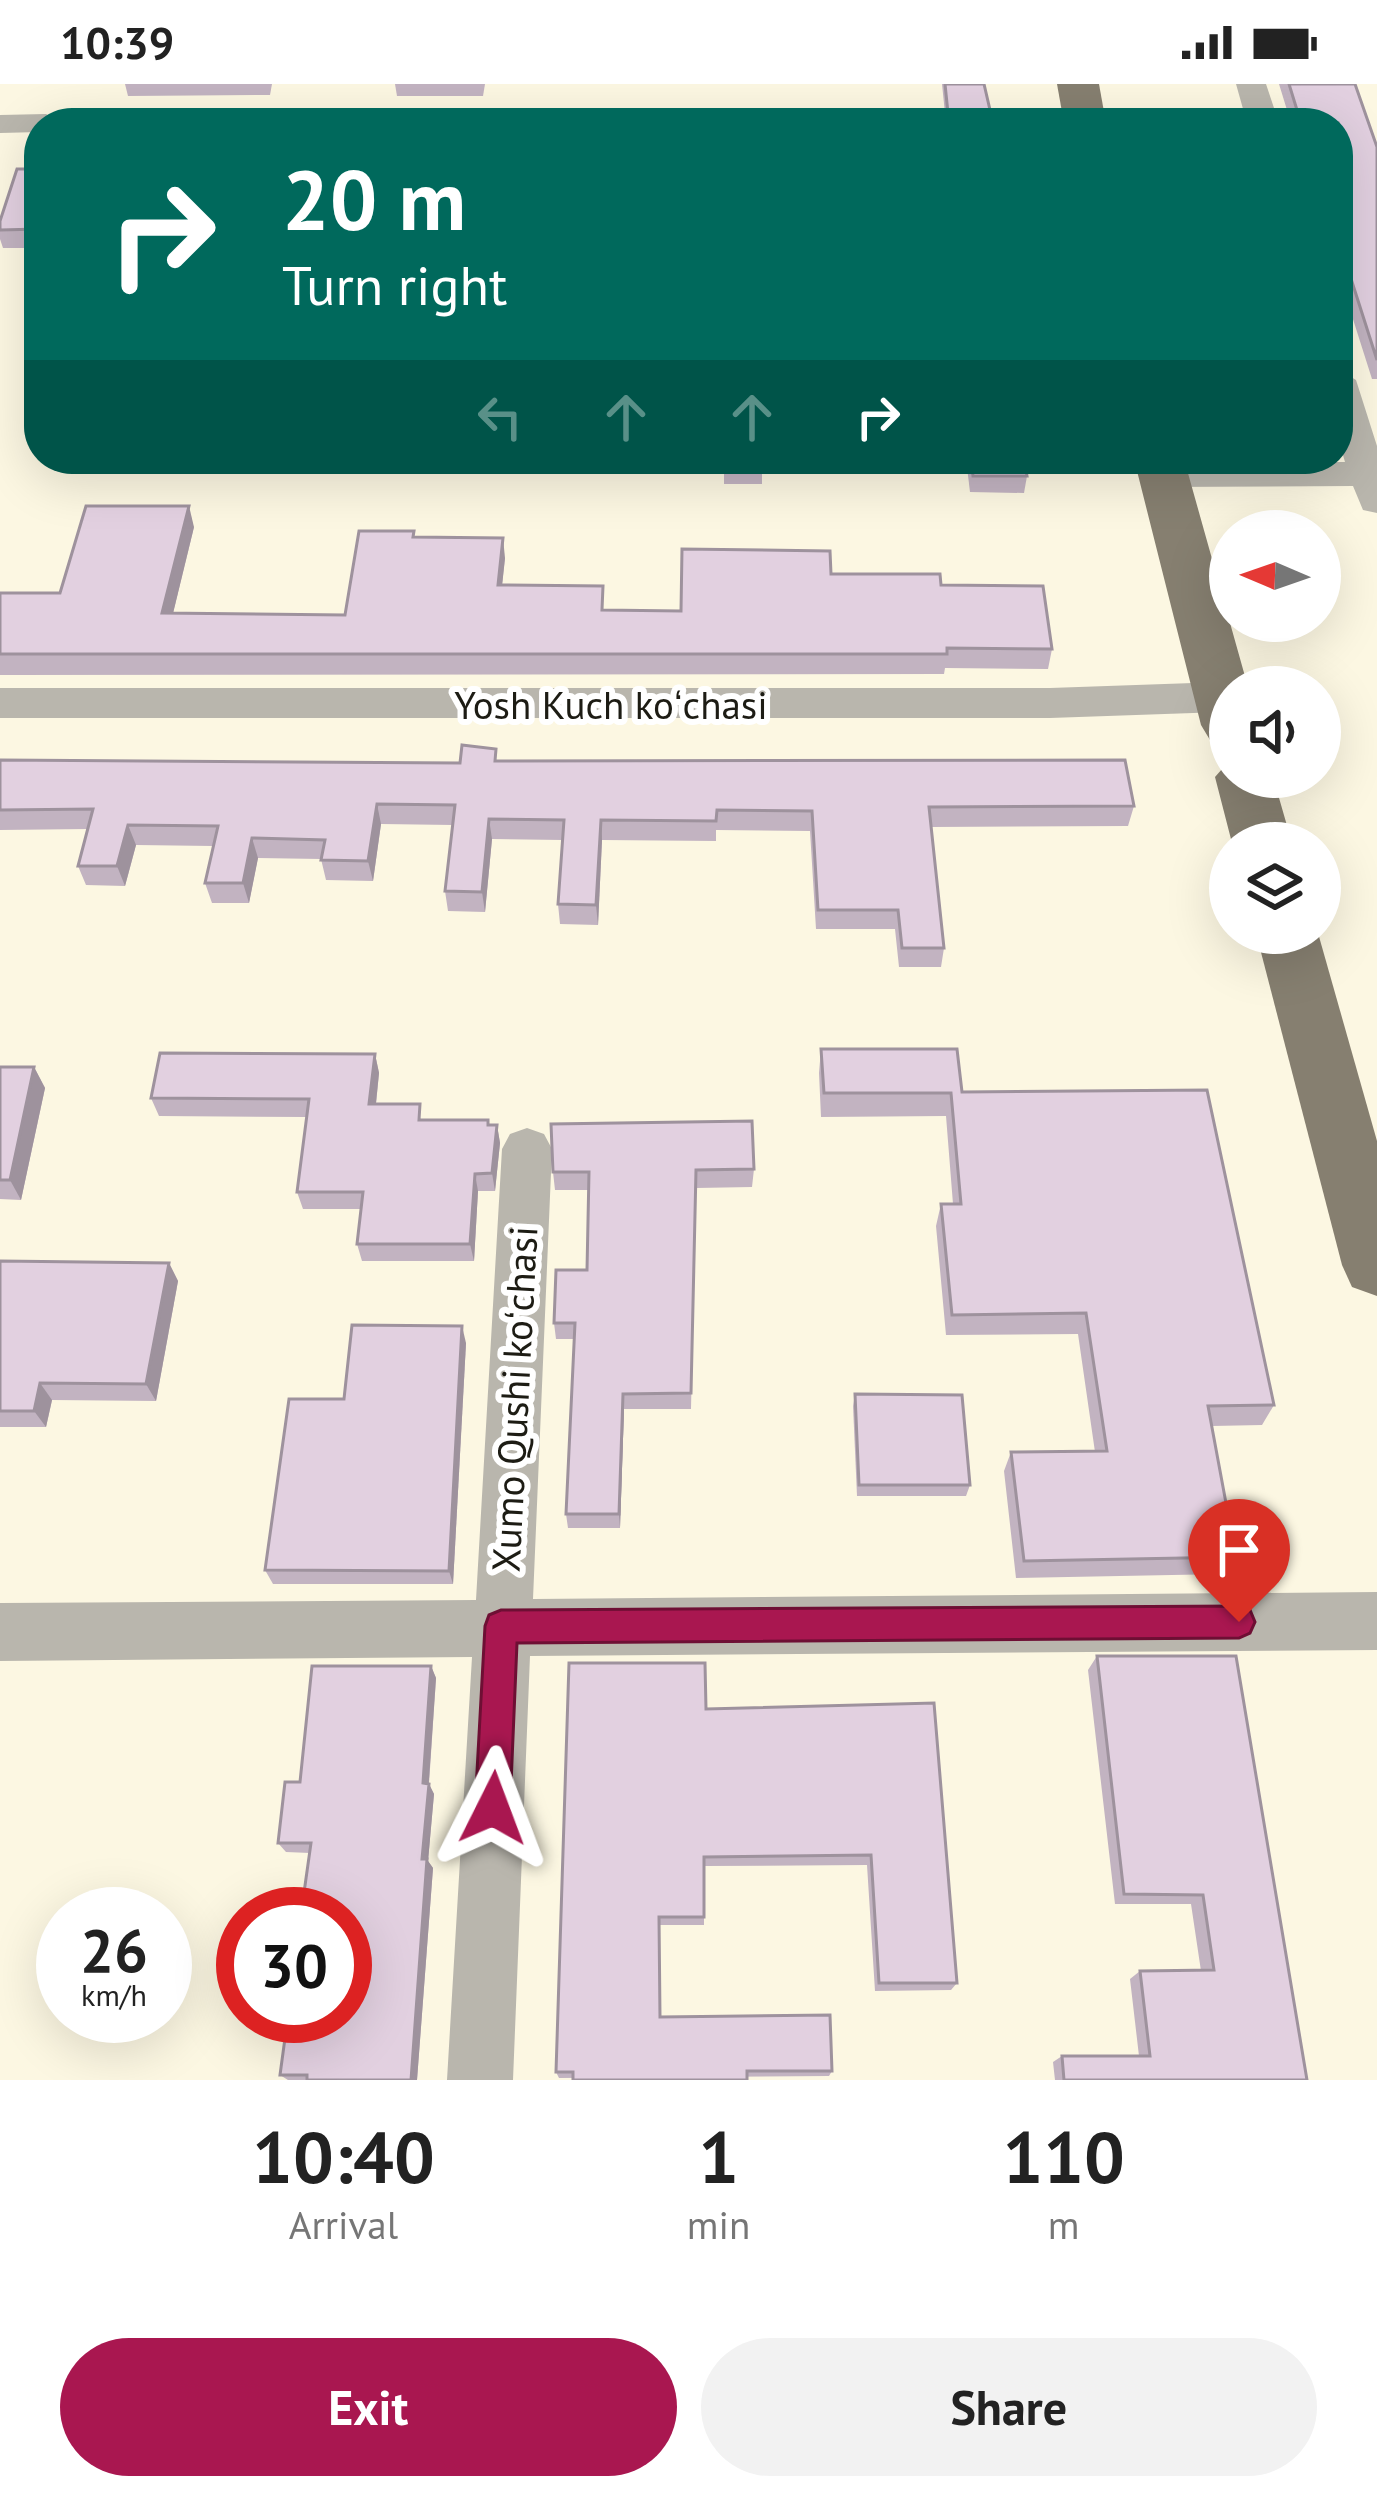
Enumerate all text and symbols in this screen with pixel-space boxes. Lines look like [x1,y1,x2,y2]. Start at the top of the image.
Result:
text: 10:39 [60,13,174,71]
text: 20 m [282,144,466,253]
icon: right [84,156,240,312]
text: Turn right [282,250,507,320]
icon: left [467,384,533,450]
icon: ahead [593,384,659,450]
icon: ahead [719,384,785,450]
icon: right [845,384,911,450]
north arrow [1209,510,1341,642]
map controls [1209,510,1341,954]
button: sound [1209,666,1341,798]
street label: Yosh Kuch koʻchasi [454,679,768,730]
button: layers [1209,822,1341,954]
street label: Xumo Qushi koʻchasi [479,1225,549,1573]
pin [1188,1499,1290,1622]
icon: arrive [1206,1517,1272,1583]
position arrow [430,1745,556,1871]
speed limit sign: 30 [216,1887,372,2043]
text: 26 [80,1911,148,1989]
text: km/h [81,1975,147,2014]
text: 10:40 [252,2110,435,2203]
text: 1 [698,2110,739,2203]
text: 110 [1002,2110,1125,2203]
text: Arrival [289,2199,398,2250]
text: min [687,2199,750,2250]
text: m [1048,2199,1079,2250]
button: Exit [60,2338,677,2476]
button: Share [701,2338,1317,2476]

